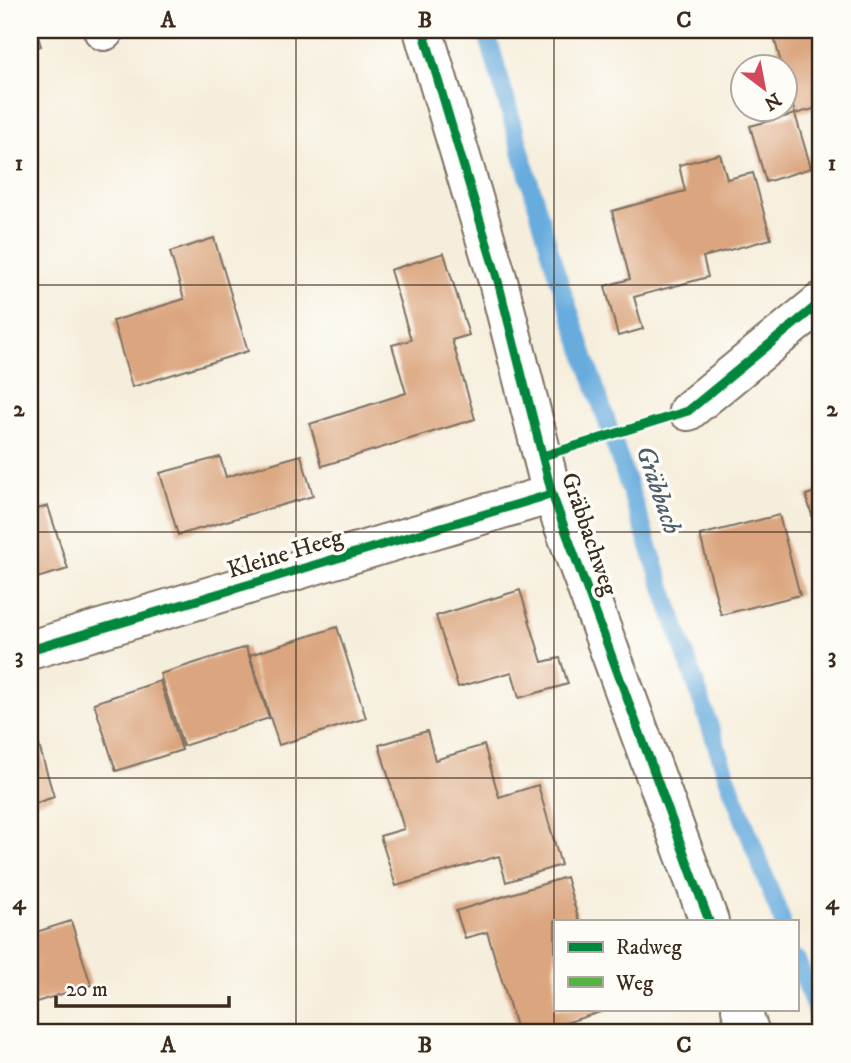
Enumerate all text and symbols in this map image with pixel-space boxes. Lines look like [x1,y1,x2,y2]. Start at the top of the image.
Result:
text: A [160,6,177,35]
text: B [418,6,432,35]
text: C [676,6,692,35]
north arrow [728,52,798,122]
text: N [759,87,785,115]
text: 1 [15,149,23,178]
text: 1 [828,149,836,178]
text: 2 [13,395,25,424]
text: 2 [826,395,838,424]
water label: Gräbbach [627,441,689,539]
street label: Gräbbachweg [554,468,624,600]
street label: Kleine Heeg [224,522,347,586]
text: 3 [15,642,23,671]
text: 3 [828,642,836,671]
text: 4 [12,888,27,917]
text: 4 [825,888,840,917]
legend [554,920,798,1010]
text: Radweg [616,935,682,961]
scale bar [56,965,229,1009]
text: Weg [615,971,654,997]
text: 20 m [66,977,108,1003]
text: A [160,1031,177,1060]
text: B [418,1031,432,1060]
text: C [676,1031,692,1060]

